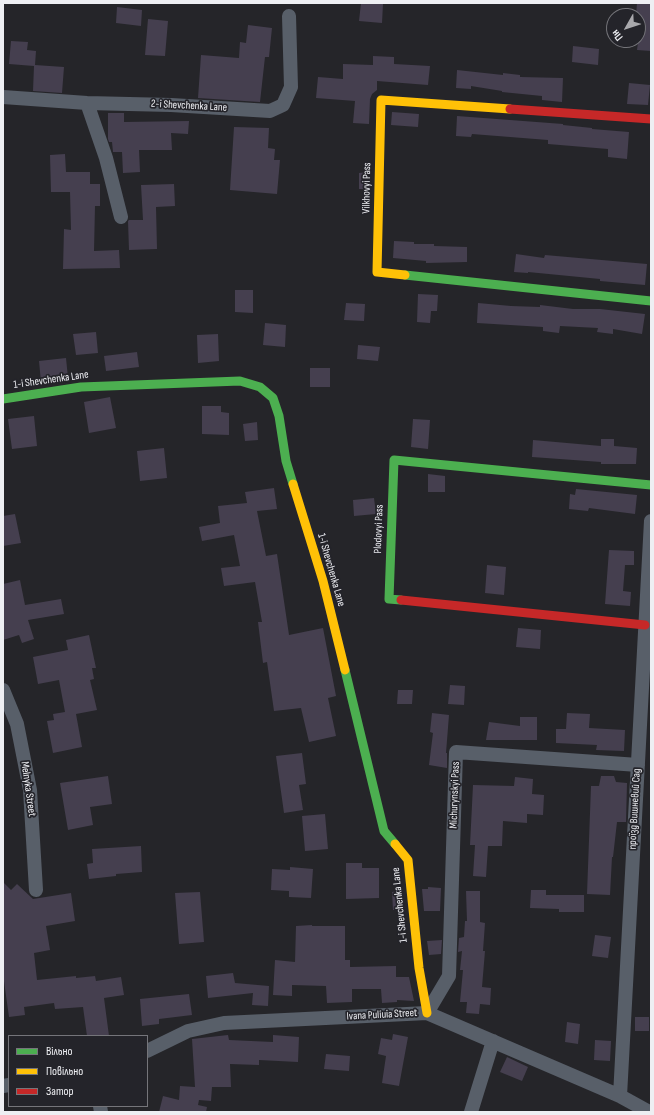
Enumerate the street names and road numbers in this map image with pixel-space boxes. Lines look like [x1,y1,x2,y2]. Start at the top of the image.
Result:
street label: 2-i Shevchenka Lane [151,97,227,115]
street label: Vilkhovyi Pass [360,162,374,214]
street label: 1-i Shevchenka Lane [13,368,89,392]
street label: Plodovyi Pass [372,504,386,554]
street label: 1-i Shevchenka Lane [314,532,348,608]
street label: Melnyka Street [18,761,38,817]
street label: Michurynskyi Pass [447,761,463,829]
street label: проїзд Вишневий Сад [626,768,644,850]
street label: 1-i Shevchenka Lane [389,867,411,943]
street label: Ivana Puliuia Street [346,1007,418,1023]

